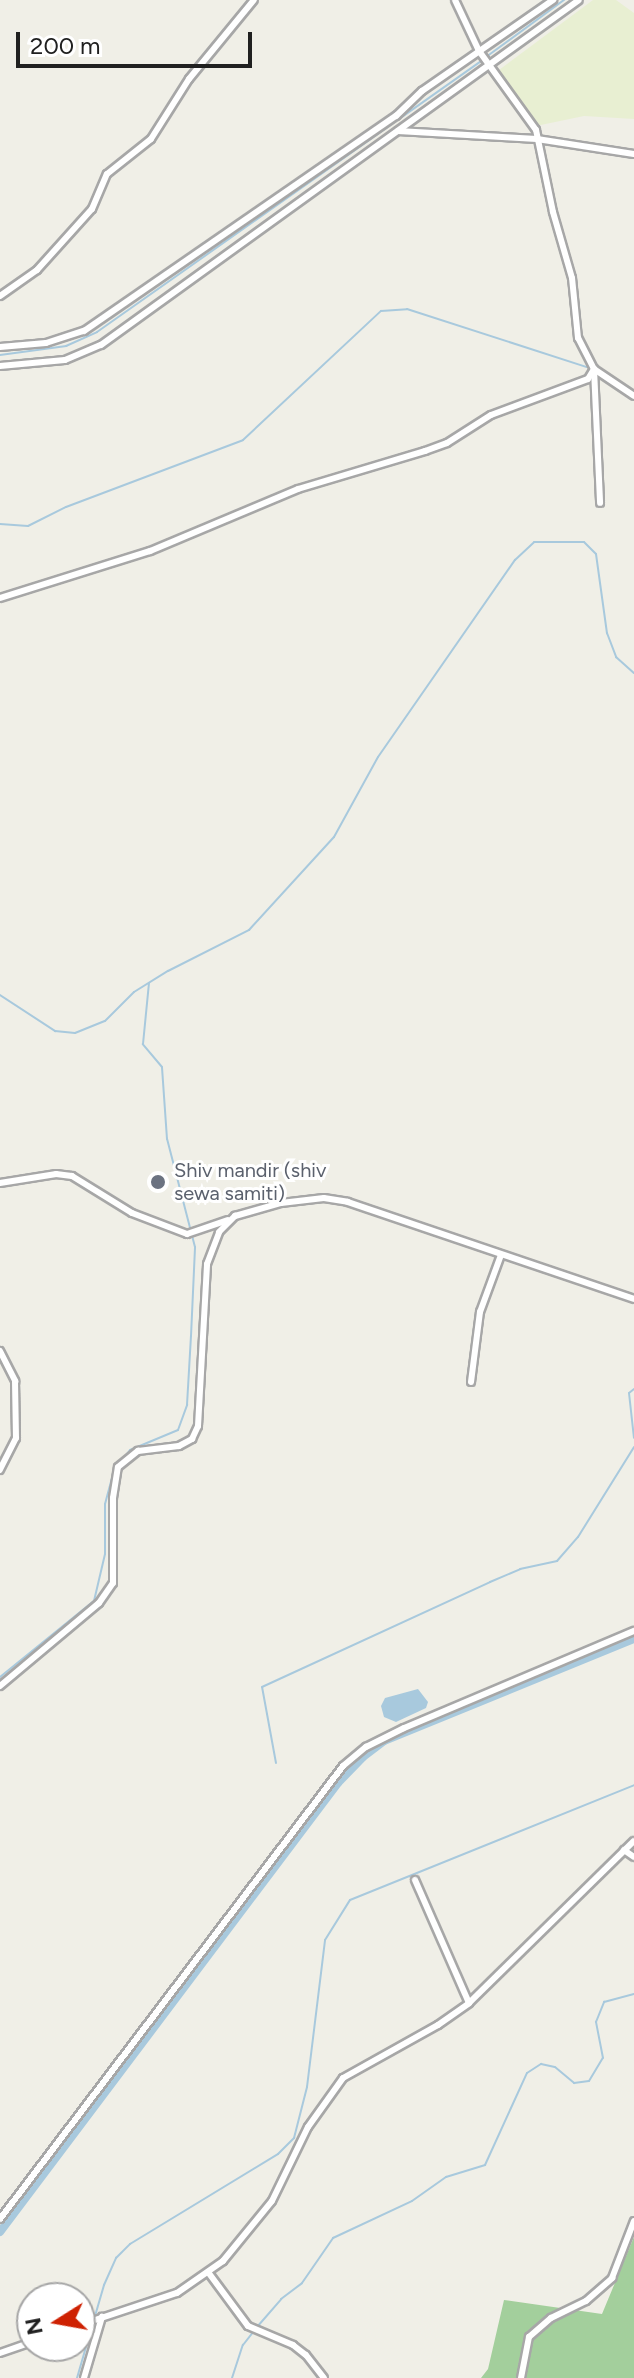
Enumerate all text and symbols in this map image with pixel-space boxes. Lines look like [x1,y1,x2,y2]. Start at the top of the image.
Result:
scale bar [20,16,256,66]
text: 200 m [30,31,101,60]
place label: Shiv mandir (shiv sewa samiti) [174,1158,326,1205]
marker: Shiv mandir (shiv sewa samiti) [149,1173,167,1191]
north arrow [16,2282,96,2362]
text: N [19,2315,49,2337]

